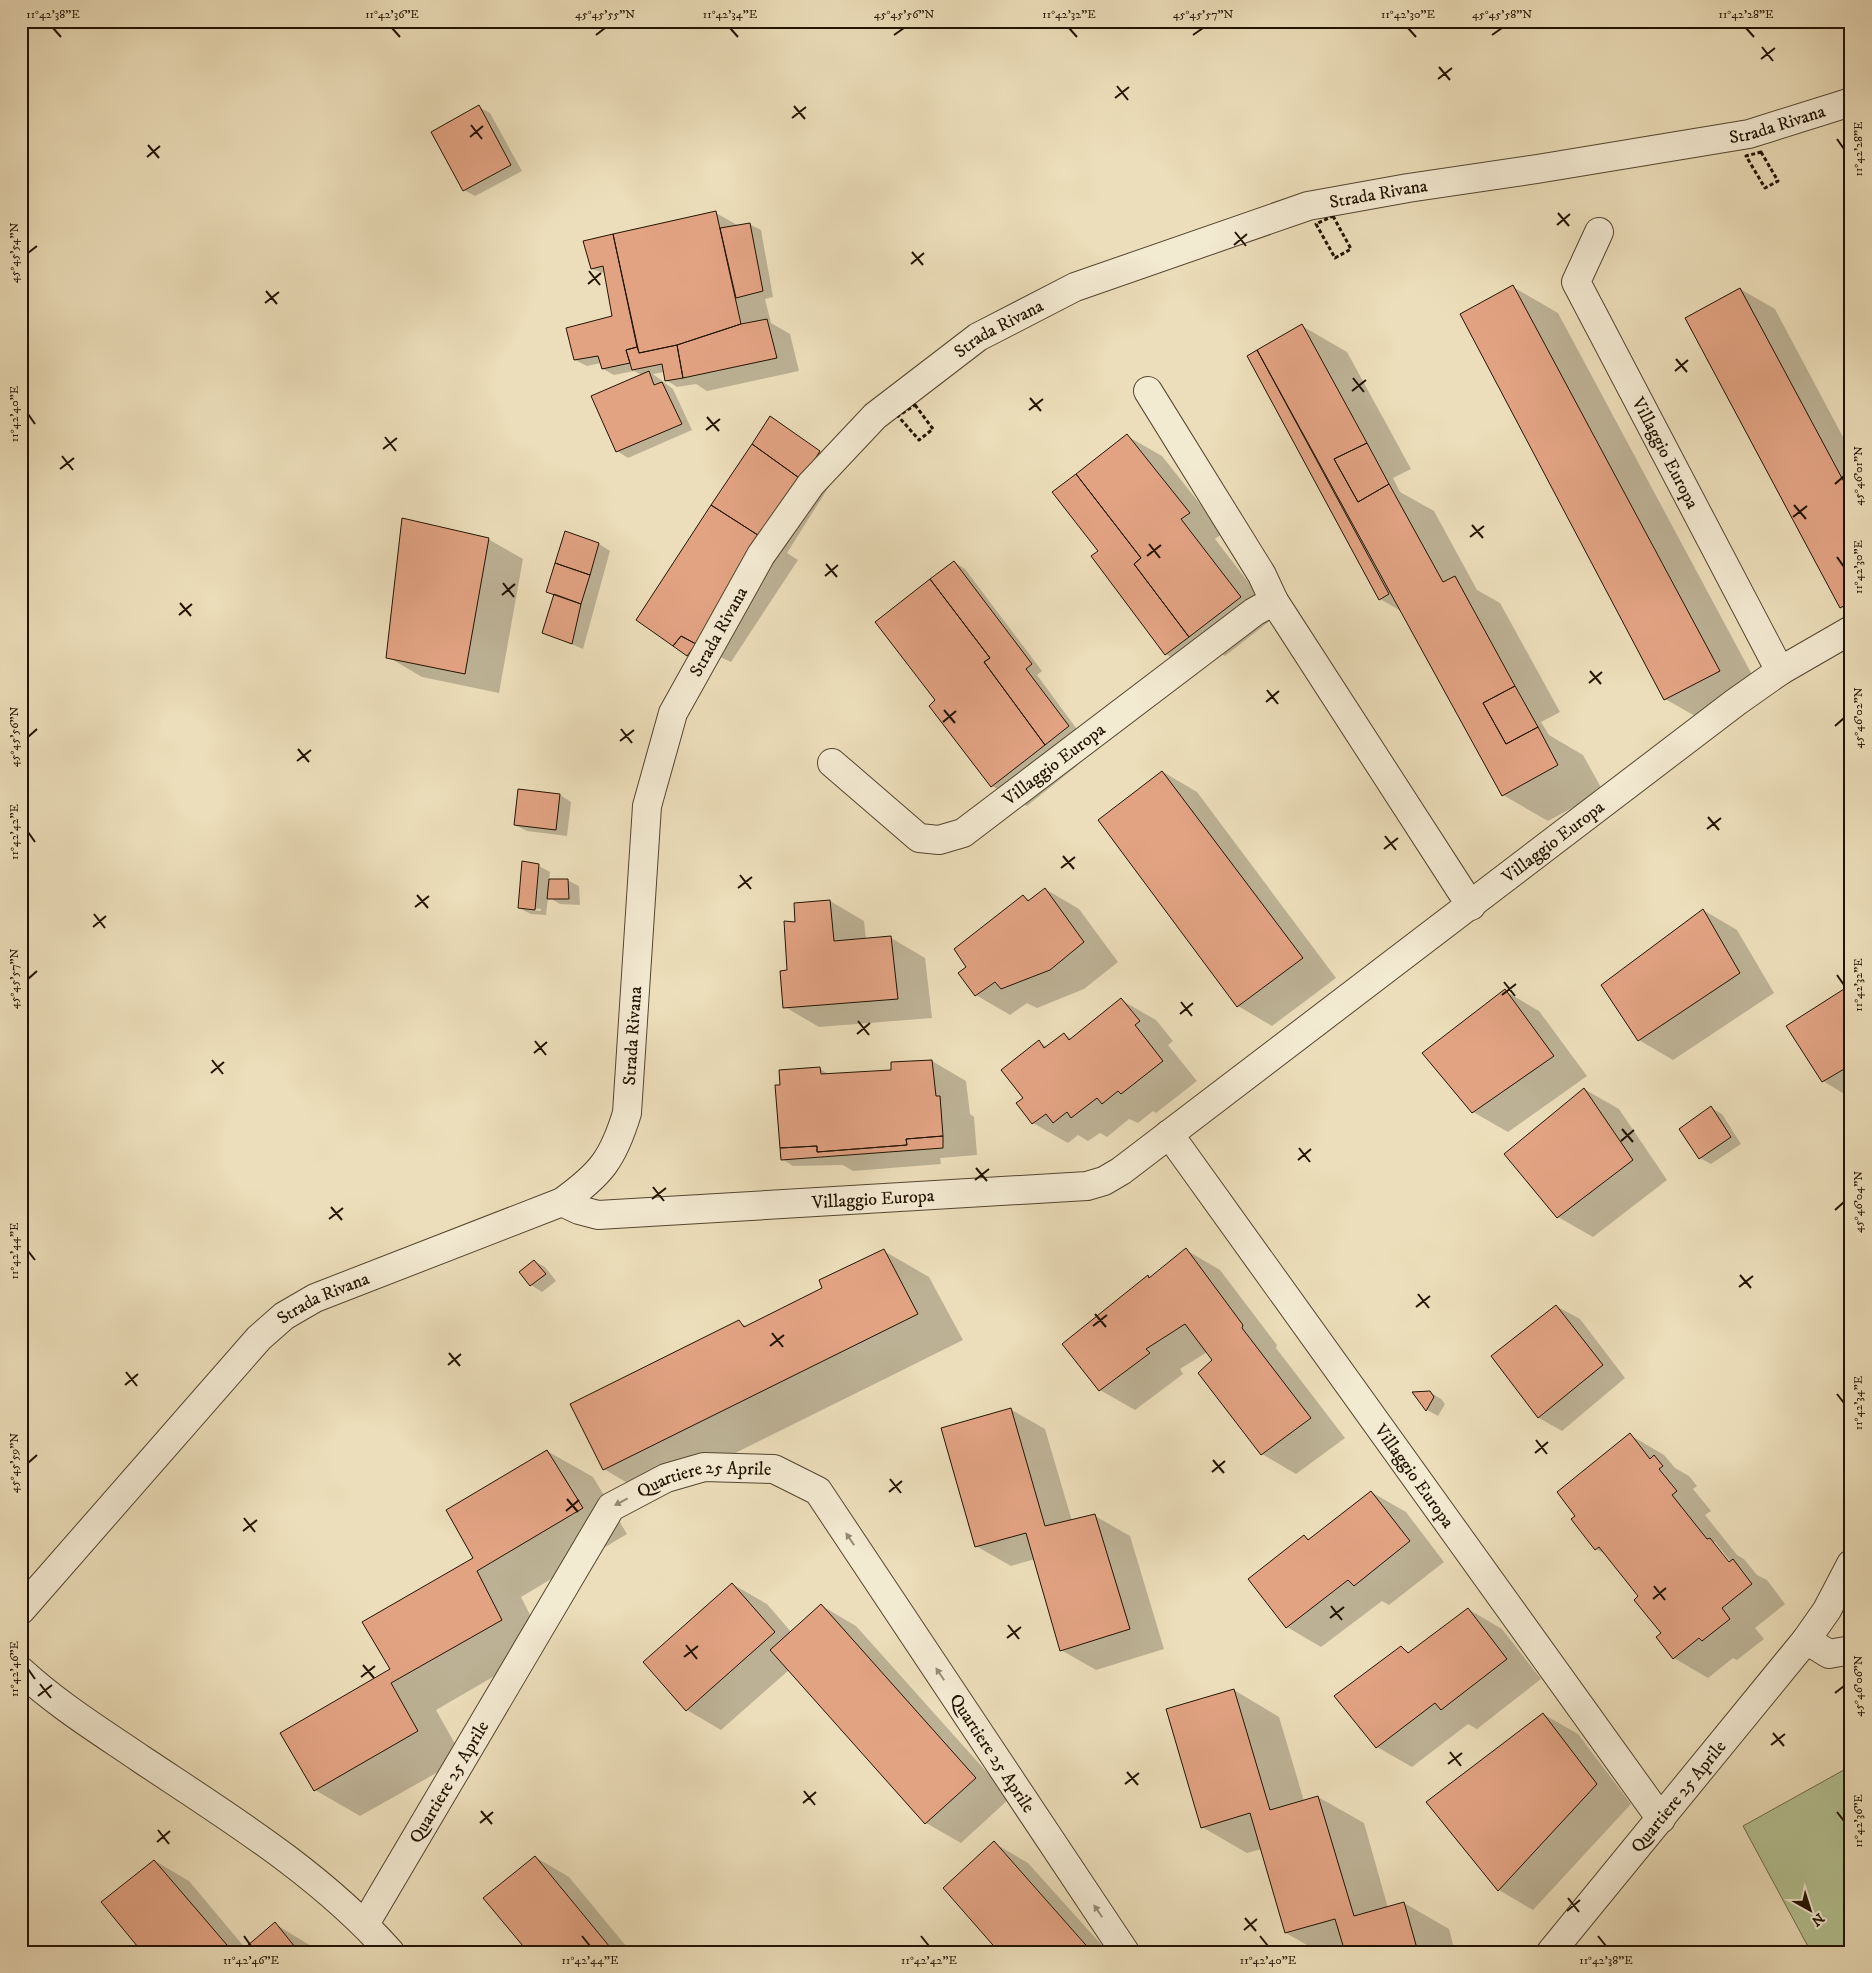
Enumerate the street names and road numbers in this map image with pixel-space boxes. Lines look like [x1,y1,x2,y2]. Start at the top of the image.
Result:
street label: Strada Rivana [1728,101,1829,149]
street label: Strada Rivana [1328,175,1429,214]
street label: Strada Rivana [950,295,1048,363]
street label: Villaggio Europa [1626,393,1703,513]
street label: Strada Rivana [685,583,753,681]
street label: Villaggio Europa [998,719,1110,811]
street label: Villaggio Europa [1497,796,1609,889]
street label: Strada Rivana [619,985,647,1086]
street label: Villaggio Europa [810,1185,935,1214]
street label: Strada Rivana [273,1268,373,1329]
street label: Villaggio Europa [1368,1419,1459,1533]
street label: Quartiere 25 Aprile [633,1457,772,1503]
street label: Quartiere 25 Aprile [944,1690,1039,1817]
street label: Quartiere 25 Aprile [405,1717,494,1848]
street label: Quartiere 25 Aprile [1627,1736,1731,1858]

